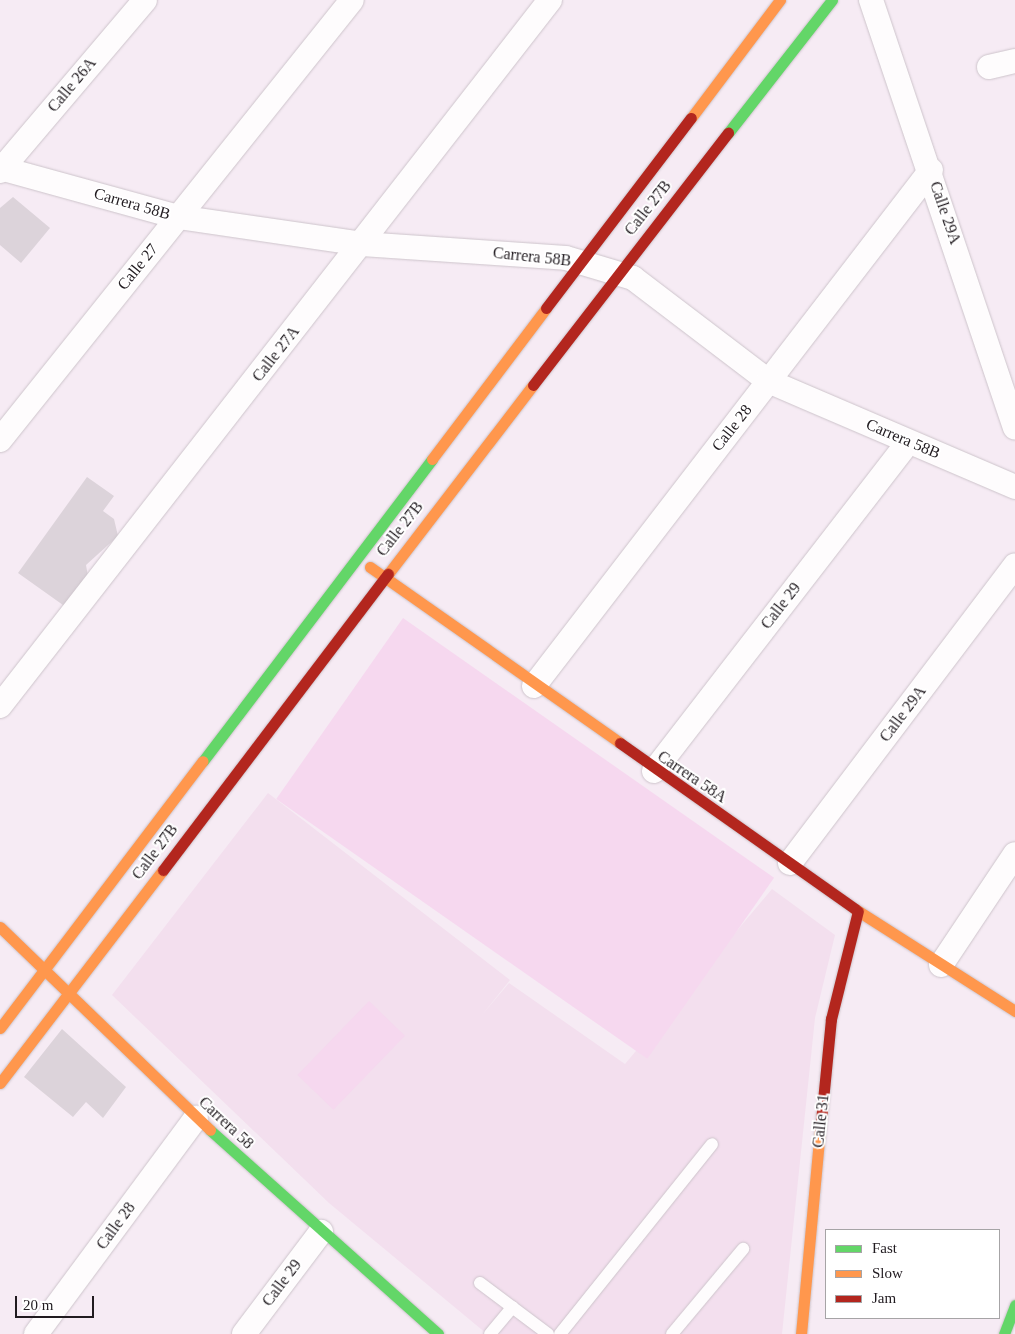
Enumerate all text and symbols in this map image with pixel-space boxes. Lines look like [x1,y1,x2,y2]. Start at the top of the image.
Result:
street label: Calle 26A [44,54,100,116]
street label: Calle 27B [621,177,675,239]
street label: Calle 29A [925,179,965,247]
street label: Carrera 58B [92,184,172,224]
street label: Calle 27 [114,240,162,294]
street label: Carrera 58B [492,243,572,271]
street label: Calle 27A [248,322,304,386]
street label: Calle 28 [708,401,756,455]
street label: Carrera 58B [863,415,943,463]
street label: Calle 27B [373,498,427,560]
street label: Calle 29 [757,579,805,633]
street label: Calle 29A [876,682,930,746]
street label: Carrera 58A [654,747,730,807]
street label: Calle 27B [128,820,182,884]
street label: Carrera 58 [195,1093,257,1153]
street label: Calle 31 [809,1093,833,1149]
street label: Calle 28 [92,1199,140,1253]
legend [825,1229,1000,1319]
text: Fast [872,1240,897,1256]
street label: Calle 29 [258,1256,306,1310]
text: Slow [872,1265,903,1281]
scale bar [18,1286,96,1318]
text: Jam [872,1290,896,1306]
text: 20 m [23,1297,53,1313]

